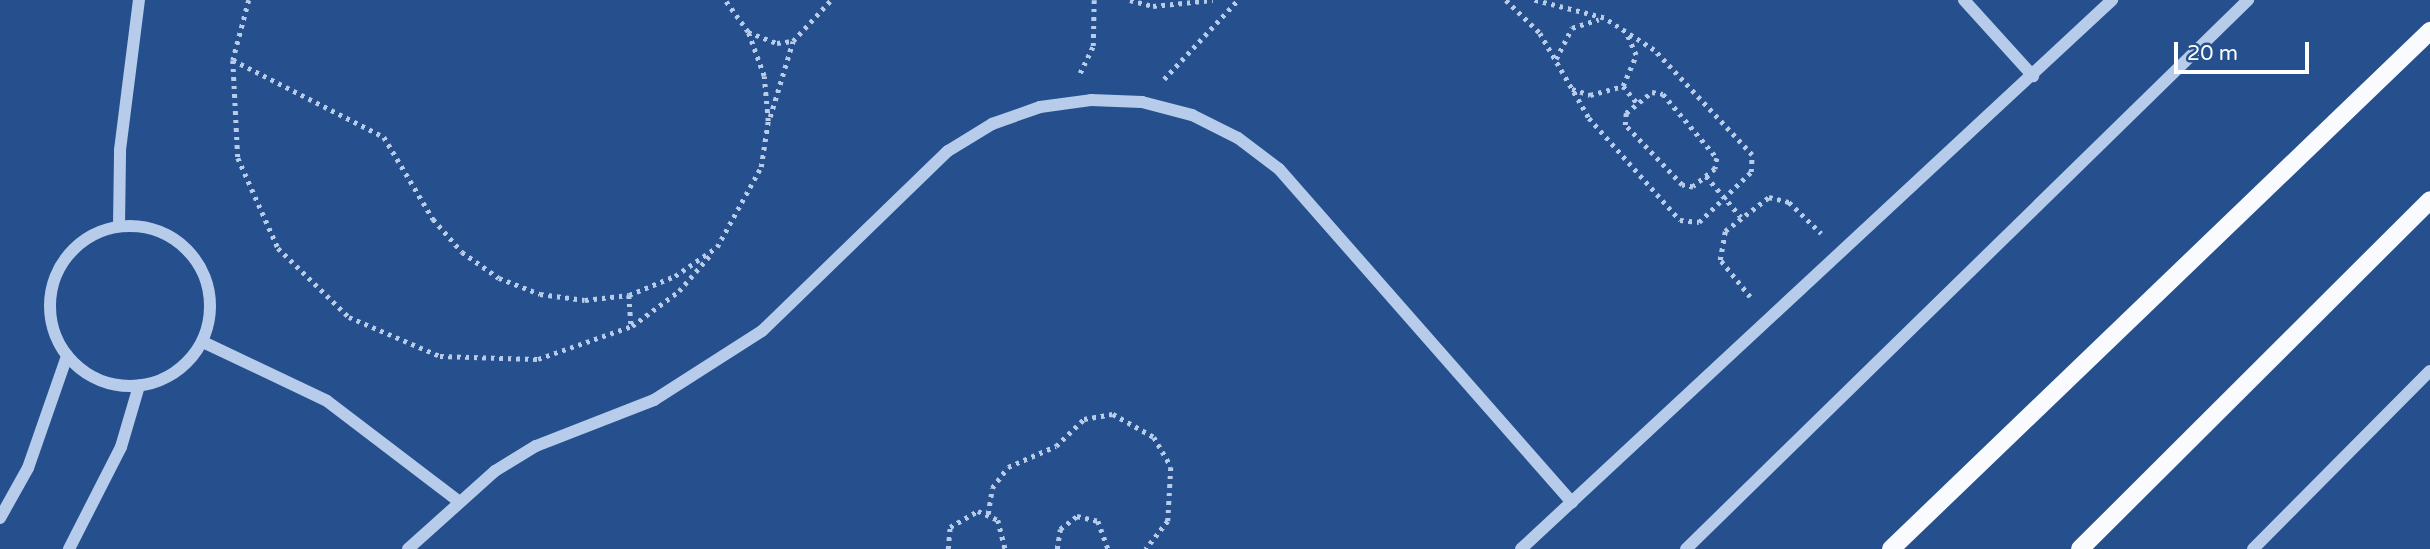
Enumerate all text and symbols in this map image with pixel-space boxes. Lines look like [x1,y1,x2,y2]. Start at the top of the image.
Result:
scale bar [2178,28,2313,72]
text: 20 m [2187,41,2238,66]

